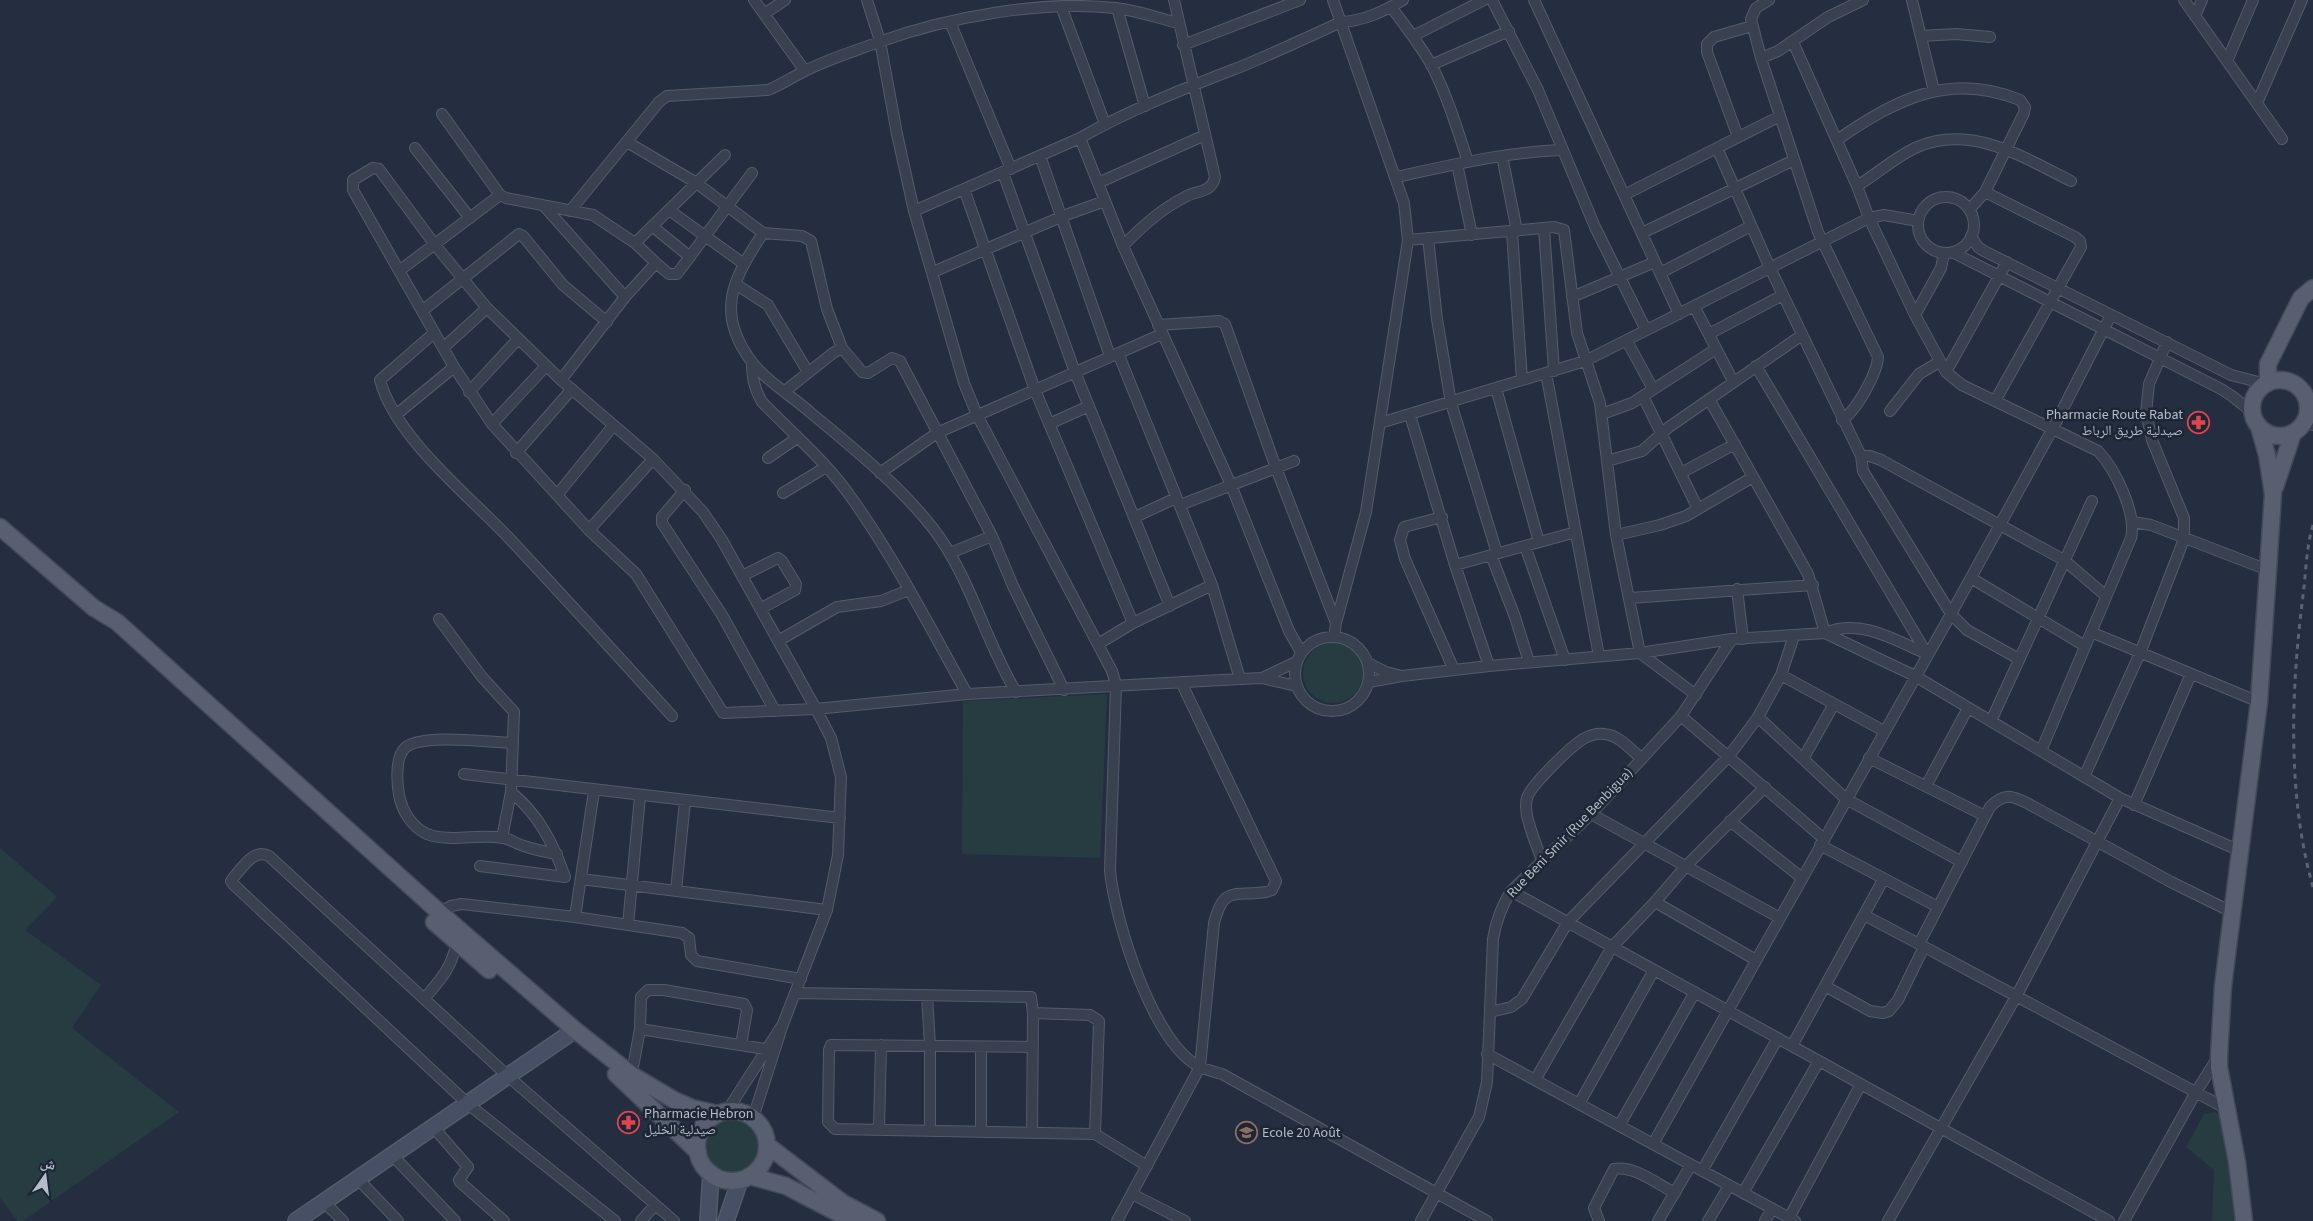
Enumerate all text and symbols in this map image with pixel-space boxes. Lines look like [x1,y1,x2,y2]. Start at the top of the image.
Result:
place label: Pharmacie Route Rabat صيدلية طريق الرباط [2046,405,2183,441]
pharmacy icon: Pharmacie Route Rabat صيدلية طريق الرباط [2187,411,2211,435]
street label: Rue Beni Smir (Rue Benbigua) [1502,763,1638,903]
place label: Pharmacie Hebron صيدلية الخليل [644,1104,753,1140]
pharmacy icon: Pharmacie Hebron صيدلية الخليل [616,1110,640,1134]
school or university icon: Ecole 20 Août [1234,1121,1258,1145]
place label: Ecole 20 Août [1262,1123,1341,1143]
north arrow [20,1151,70,1201]
text: ش [38,1153,58,1176]

